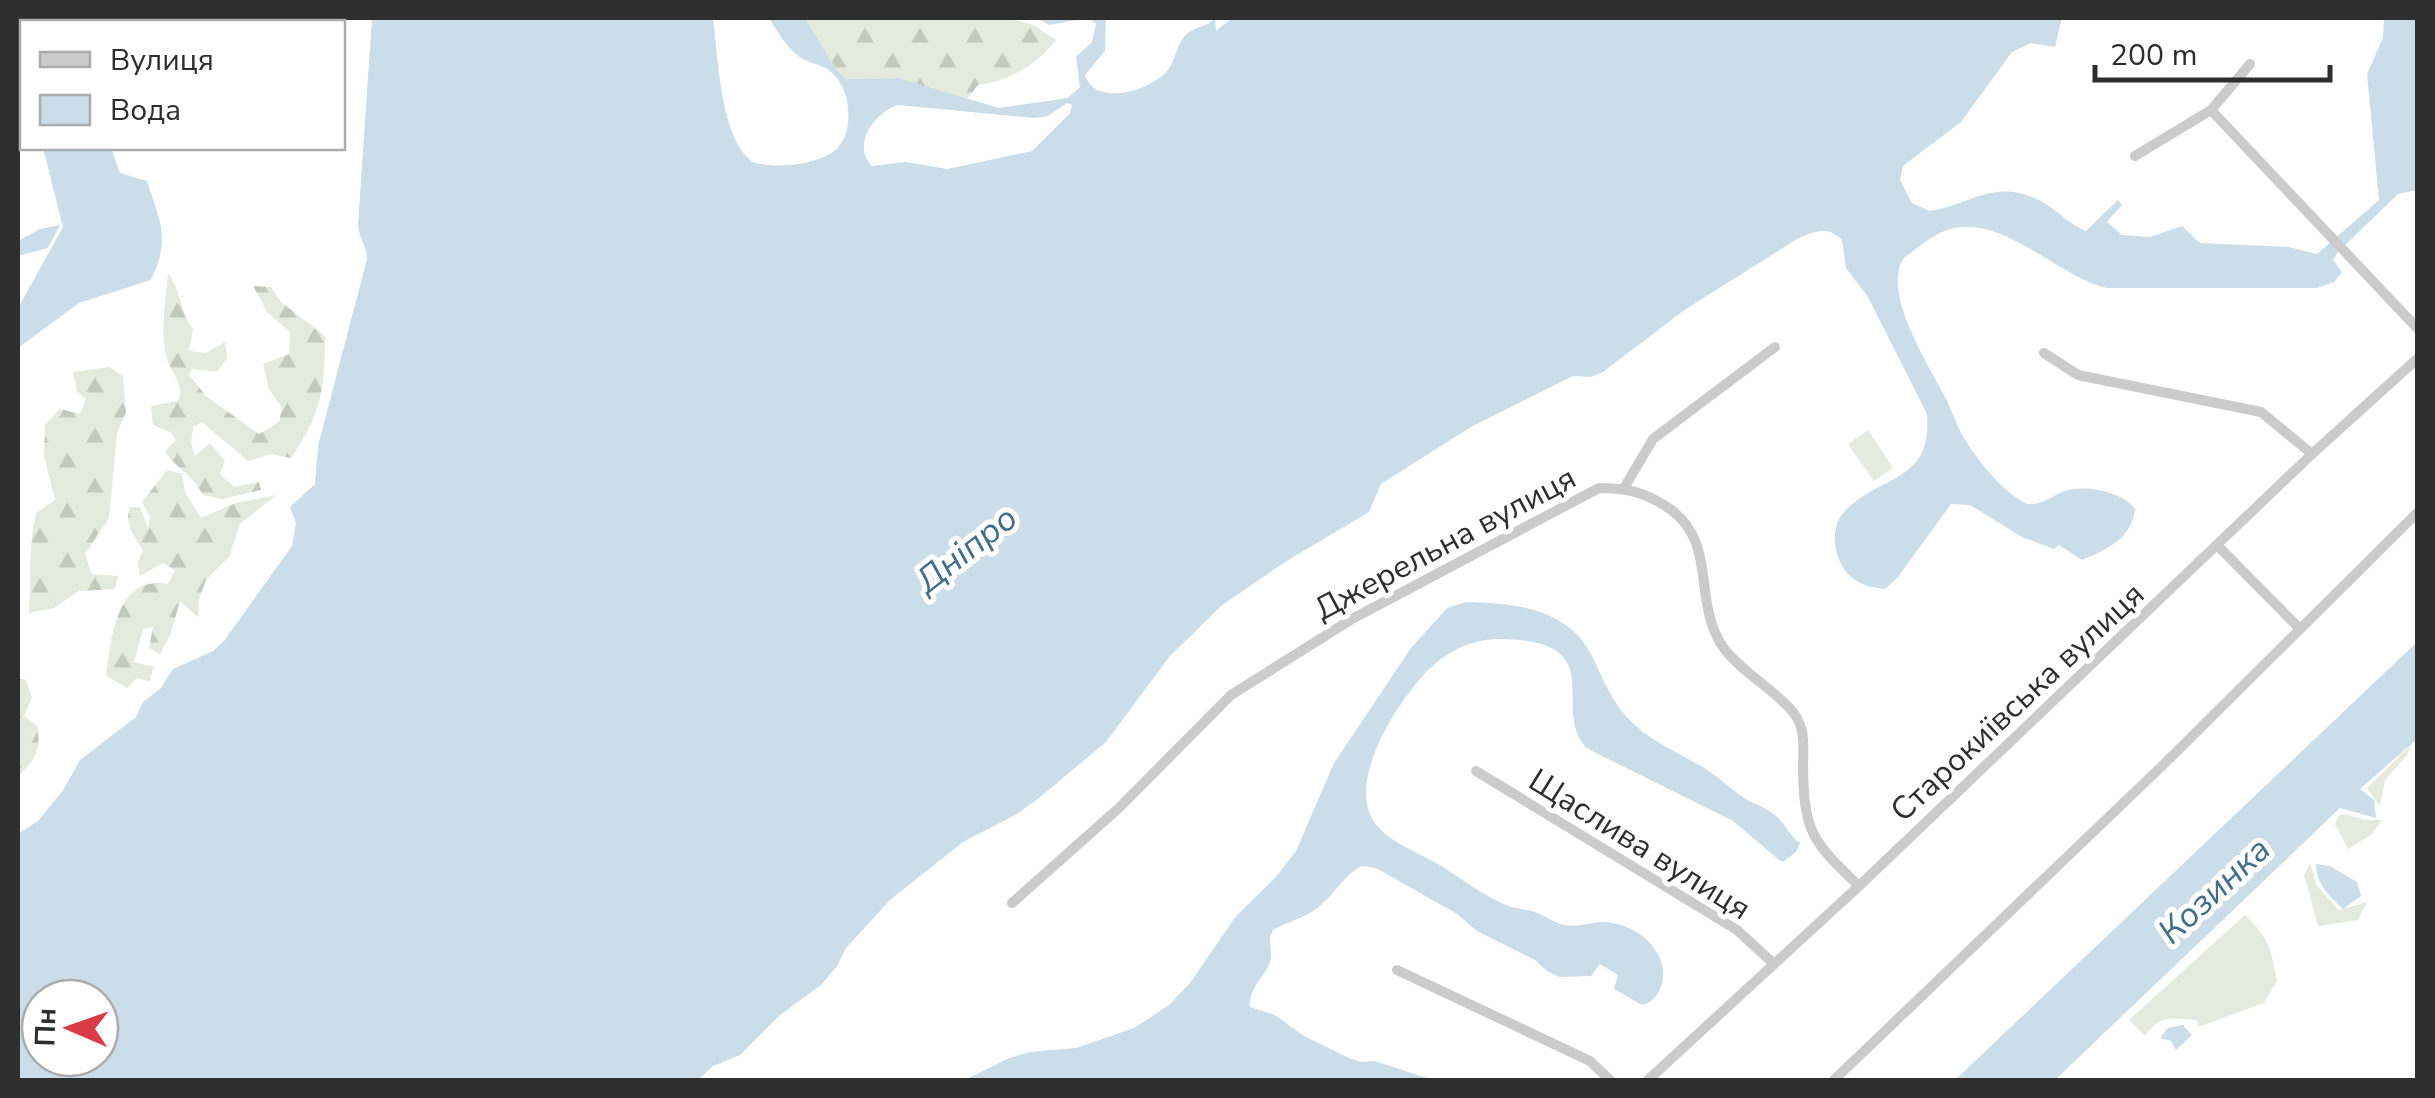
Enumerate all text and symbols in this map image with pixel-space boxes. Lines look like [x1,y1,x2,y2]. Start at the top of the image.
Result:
legend [20,20,345,150]
scale bar [2095,20,2330,82]
text: 200 m [2110,35,2197,76]
text: Вулиця [110,40,214,81]
text: Вода [110,90,181,131]
street label: Джерельна вулиця [1307,456,1583,631]
water label: Дніпро [904,495,1027,605]
street label: Старокиївська вулиця [1881,573,2153,831]
street label: Щаслива вулиця [1521,759,1759,930]
water label: Козинка [2148,826,2281,955]
north arrow [20,978,120,1078]
text: Пн [26,1007,66,1047]

